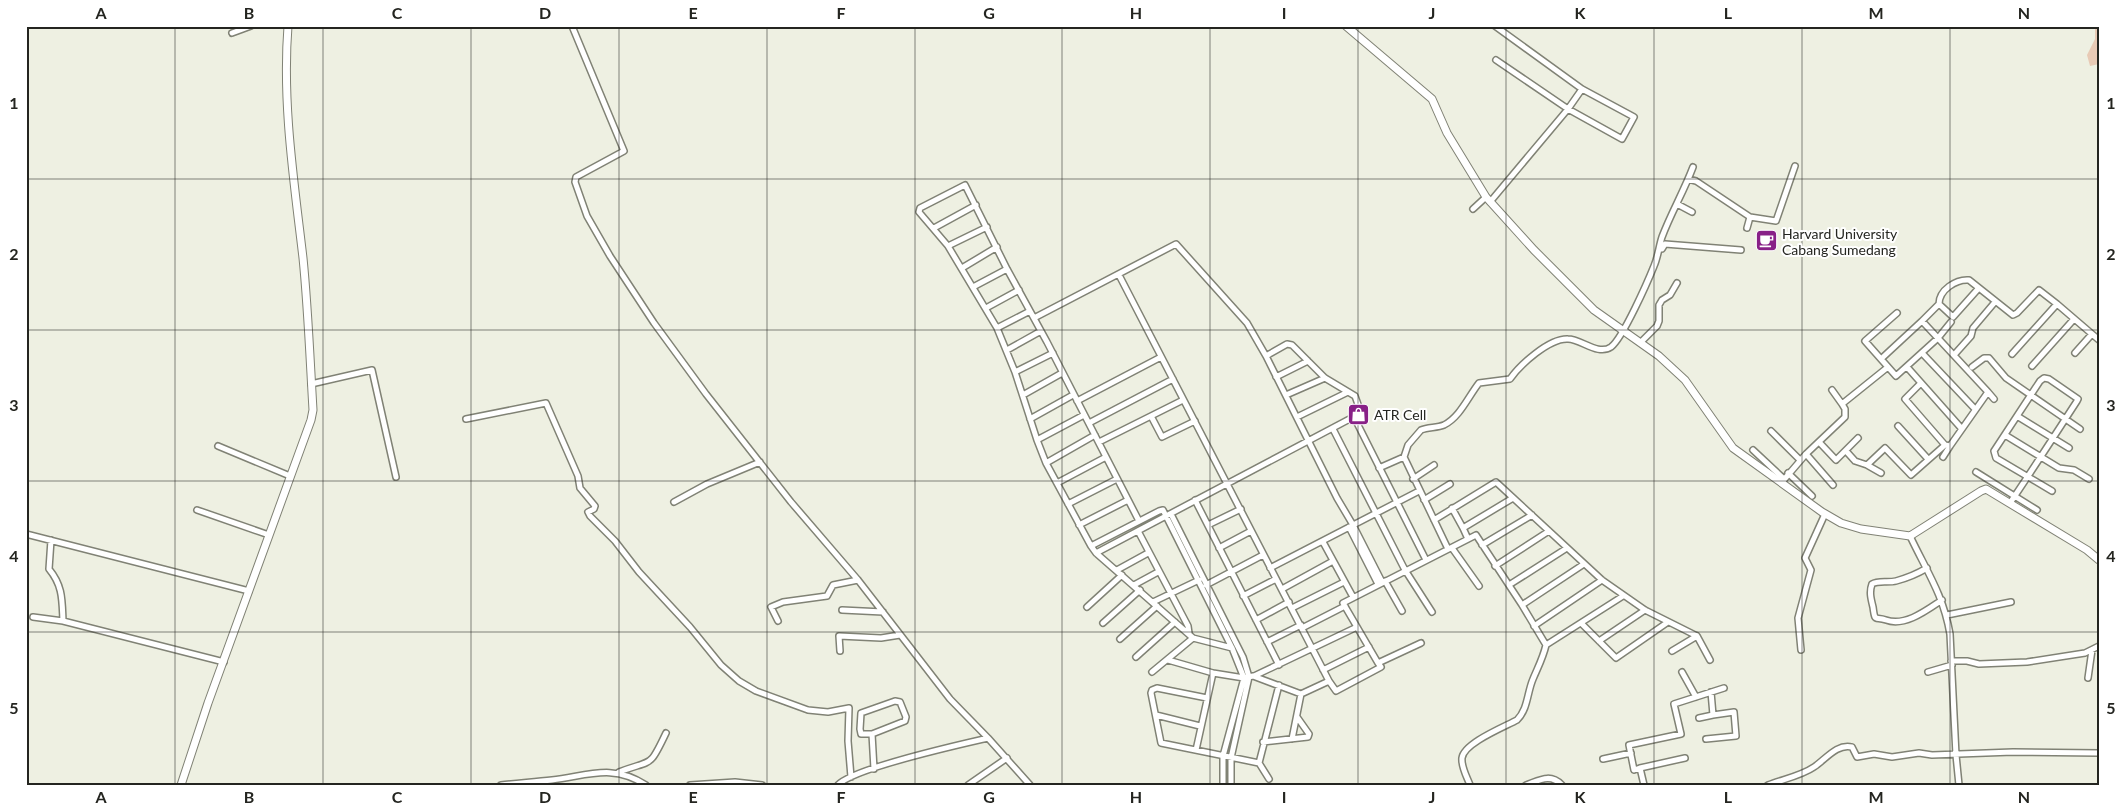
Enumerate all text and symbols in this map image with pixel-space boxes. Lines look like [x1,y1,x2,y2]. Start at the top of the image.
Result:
text: A [94,3,107,22]
text: B [244,3,254,22]
text: C [392,3,403,22]
text: D [539,3,551,22]
text: E [688,3,698,22]
text: F [836,3,846,22]
text: G [983,3,995,22]
text: H [1130,3,1142,22]
text: I [1282,3,1286,22]
text: J [1429,3,1435,22]
text: K [1575,3,1587,22]
text: L [1724,3,1733,22]
text: M [1868,3,1884,22]
text: N [2018,3,2030,22]
text: 1 [9,93,19,112]
text: 1 [2106,93,2116,112]
place label: Harvard University Cabang Sumedang [1782,225,1898,258]
cafe icon: Harvard University Cabang Sumedang [1754,229,1778,253]
text: 2 [9,244,19,263]
text: 2 [2106,244,2116,263]
text: 3 [9,395,19,414]
text: 3 [2106,395,2116,414]
shop icon: ATR Cell [1346,402,1370,426]
place label: ATR Cell [1374,406,1426,423]
text: 4 [9,546,19,565]
text: 4 [2106,546,2116,565]
text: 5 [9,698,19,717]
text: 5 [2106,698,2116,717]
text: A [94,787,107,806]
text: B [244,787,254,806]
text: C [392,787,403,806]
text: D [539,787,551,806]
text: E [688,787,698,806]
text: F [836,787,846,806]
text: G [983,787,995,806]
text: H [1130,787,1142,806]
text: I [1282,787,1286,806]
text: J [1429,787,1435,806]
text: K [1575,787,1587,806]
text: L [1724,787,1733,806]
text: M [1868,787,1884,806]
text: N [2018,787,2030,806]

